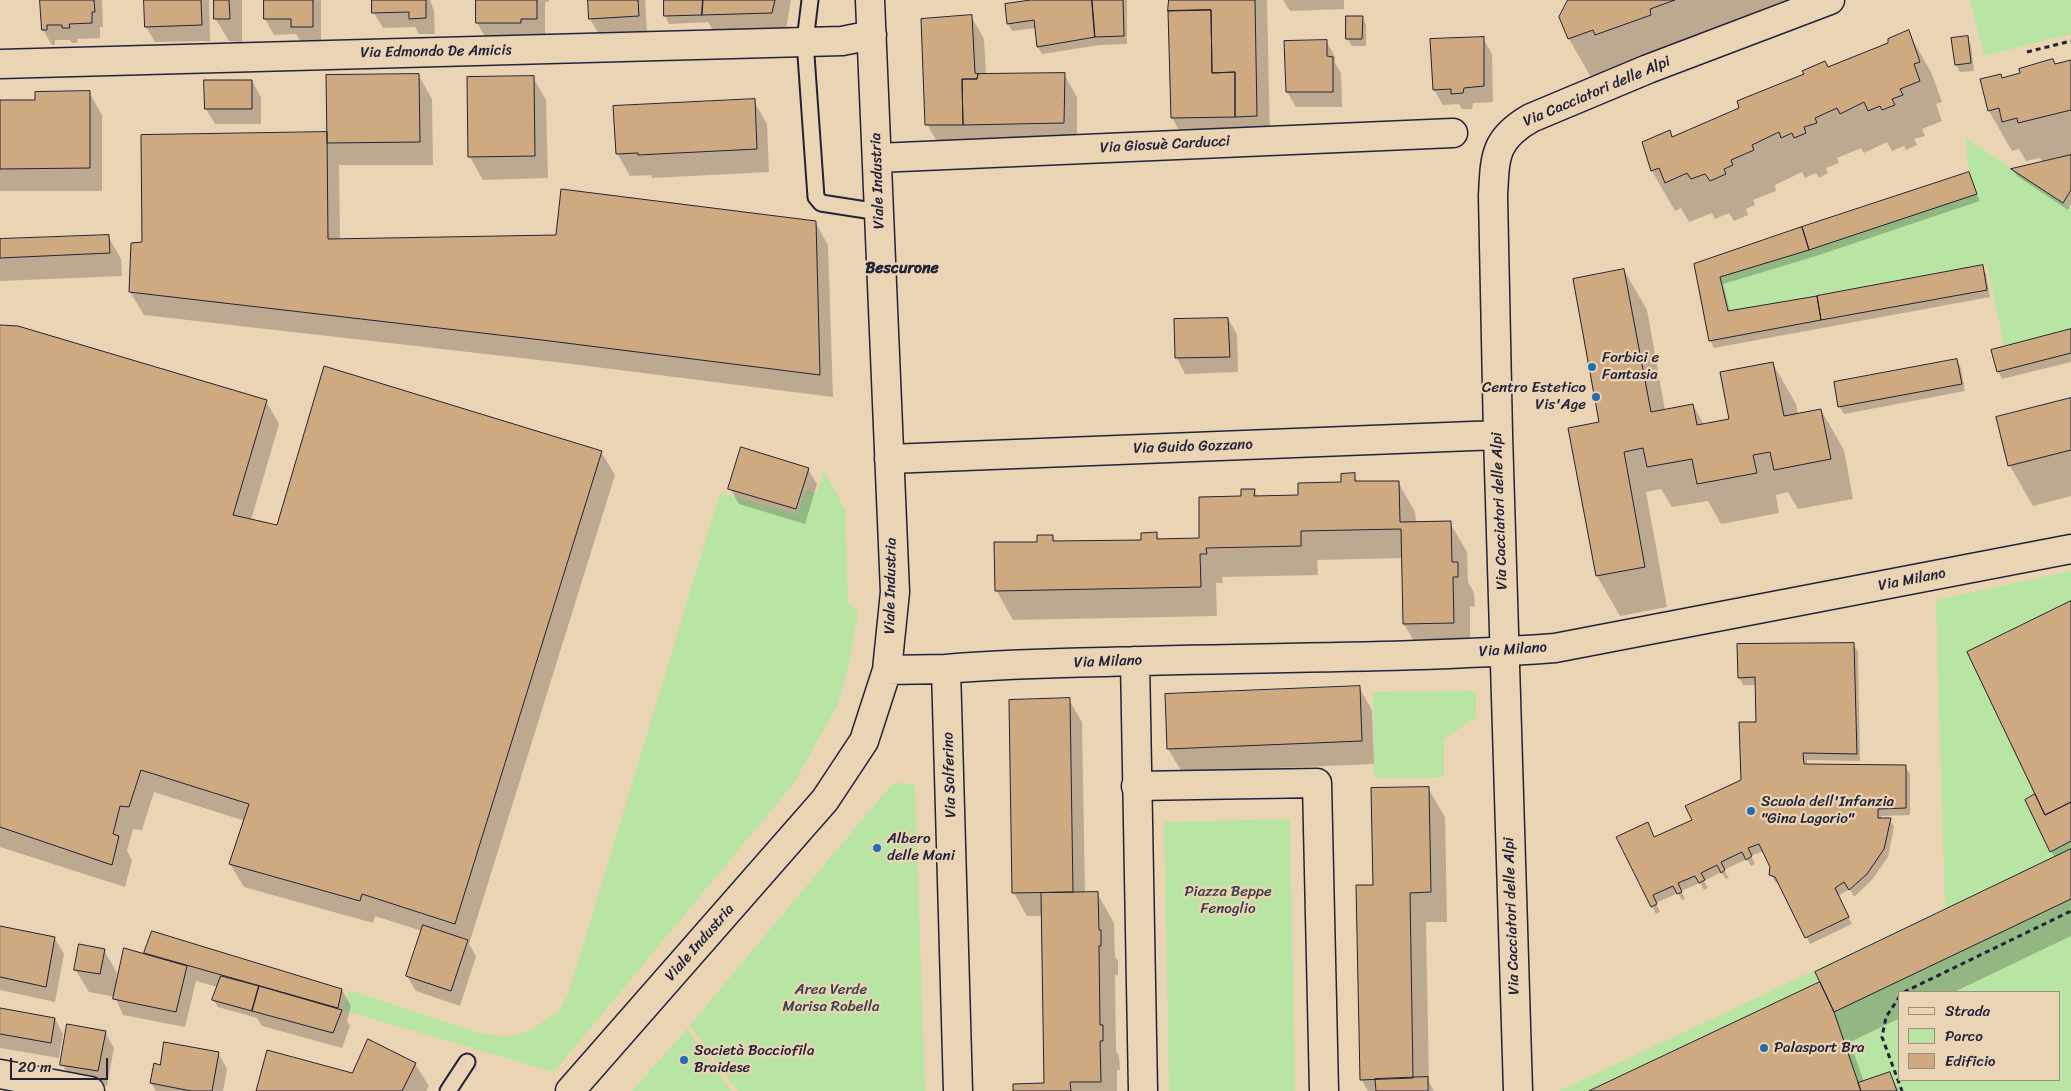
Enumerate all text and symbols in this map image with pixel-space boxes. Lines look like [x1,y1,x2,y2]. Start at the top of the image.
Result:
street label: Via Edmondo De Amicis [360,42,512,62]
street label: Via Cacciatori delle Alpi [1521,53,1673,131]
street label: Viale Industria [867,132,889,230]
street label: Via Giosuè Carducci [1100,133,1230,157]
district label: Bescurone [865,259,939,279]
place label: Forbici e Fantasia [1602,349,1659,384]
marker: Forbici e Fantasia [1586,361,1598,373]
place label: Centro Estetico Vis'Age [1482,379,1586,414]
marker: Centro Estetico Vis'Age [1590,391,1602,403]
street label: Via Cacciatori delle Alpi [1488,432,1512,590]
street label: Via Guido Gozzano [1133,436,1253,458]
street label: Viale Industria [881,538,901,634]
street label: Via Milano [1877,565,1947,595]
street label: Via Milano [1478,639,1548,661]
street label: Via Milano [1074,652,1142,672]
street label: Via Solferino [940,732,960,818]
place label: Scuola dell'Infanzia "Gina Lagorio" [1761,793,1894,828]
marker: Scuola dell'Infanzia "Gina Lagorio" [1745,805,1757,817]
place label: Albero delle Mani [887,830,955,865]
street label: Via Cacciatori delle Alpi [1500,837,1524,995]
marker: Albero delle Mani [871,842,883,854]
park label: Piazza Beppe Fenoglio [1184,883,1272,918]
street label: Viale Industria [662,901,738,985]
park label: Area Verde Marisa Robella [782,981,880,1016]
legend [1898,991,2061,1081]
text: Strada [1945,998,1990,1024]
text: Parco [1945,1023,1983,1049]
place label: Palasport Bra [1774,1039,1864,1057]
place label: Società Bocciofila Braidese [694,1042,814,1077]
marker: Palasport Bra [1758,1042,1770,1054]
scale bar [12,1048,110,1080]
text: Edificio [1945,1048,1996,1074]
text: 20 m [18,1054,52,1080]
marker: Società Bocciofila Braidese [678,1054,690,1066]

